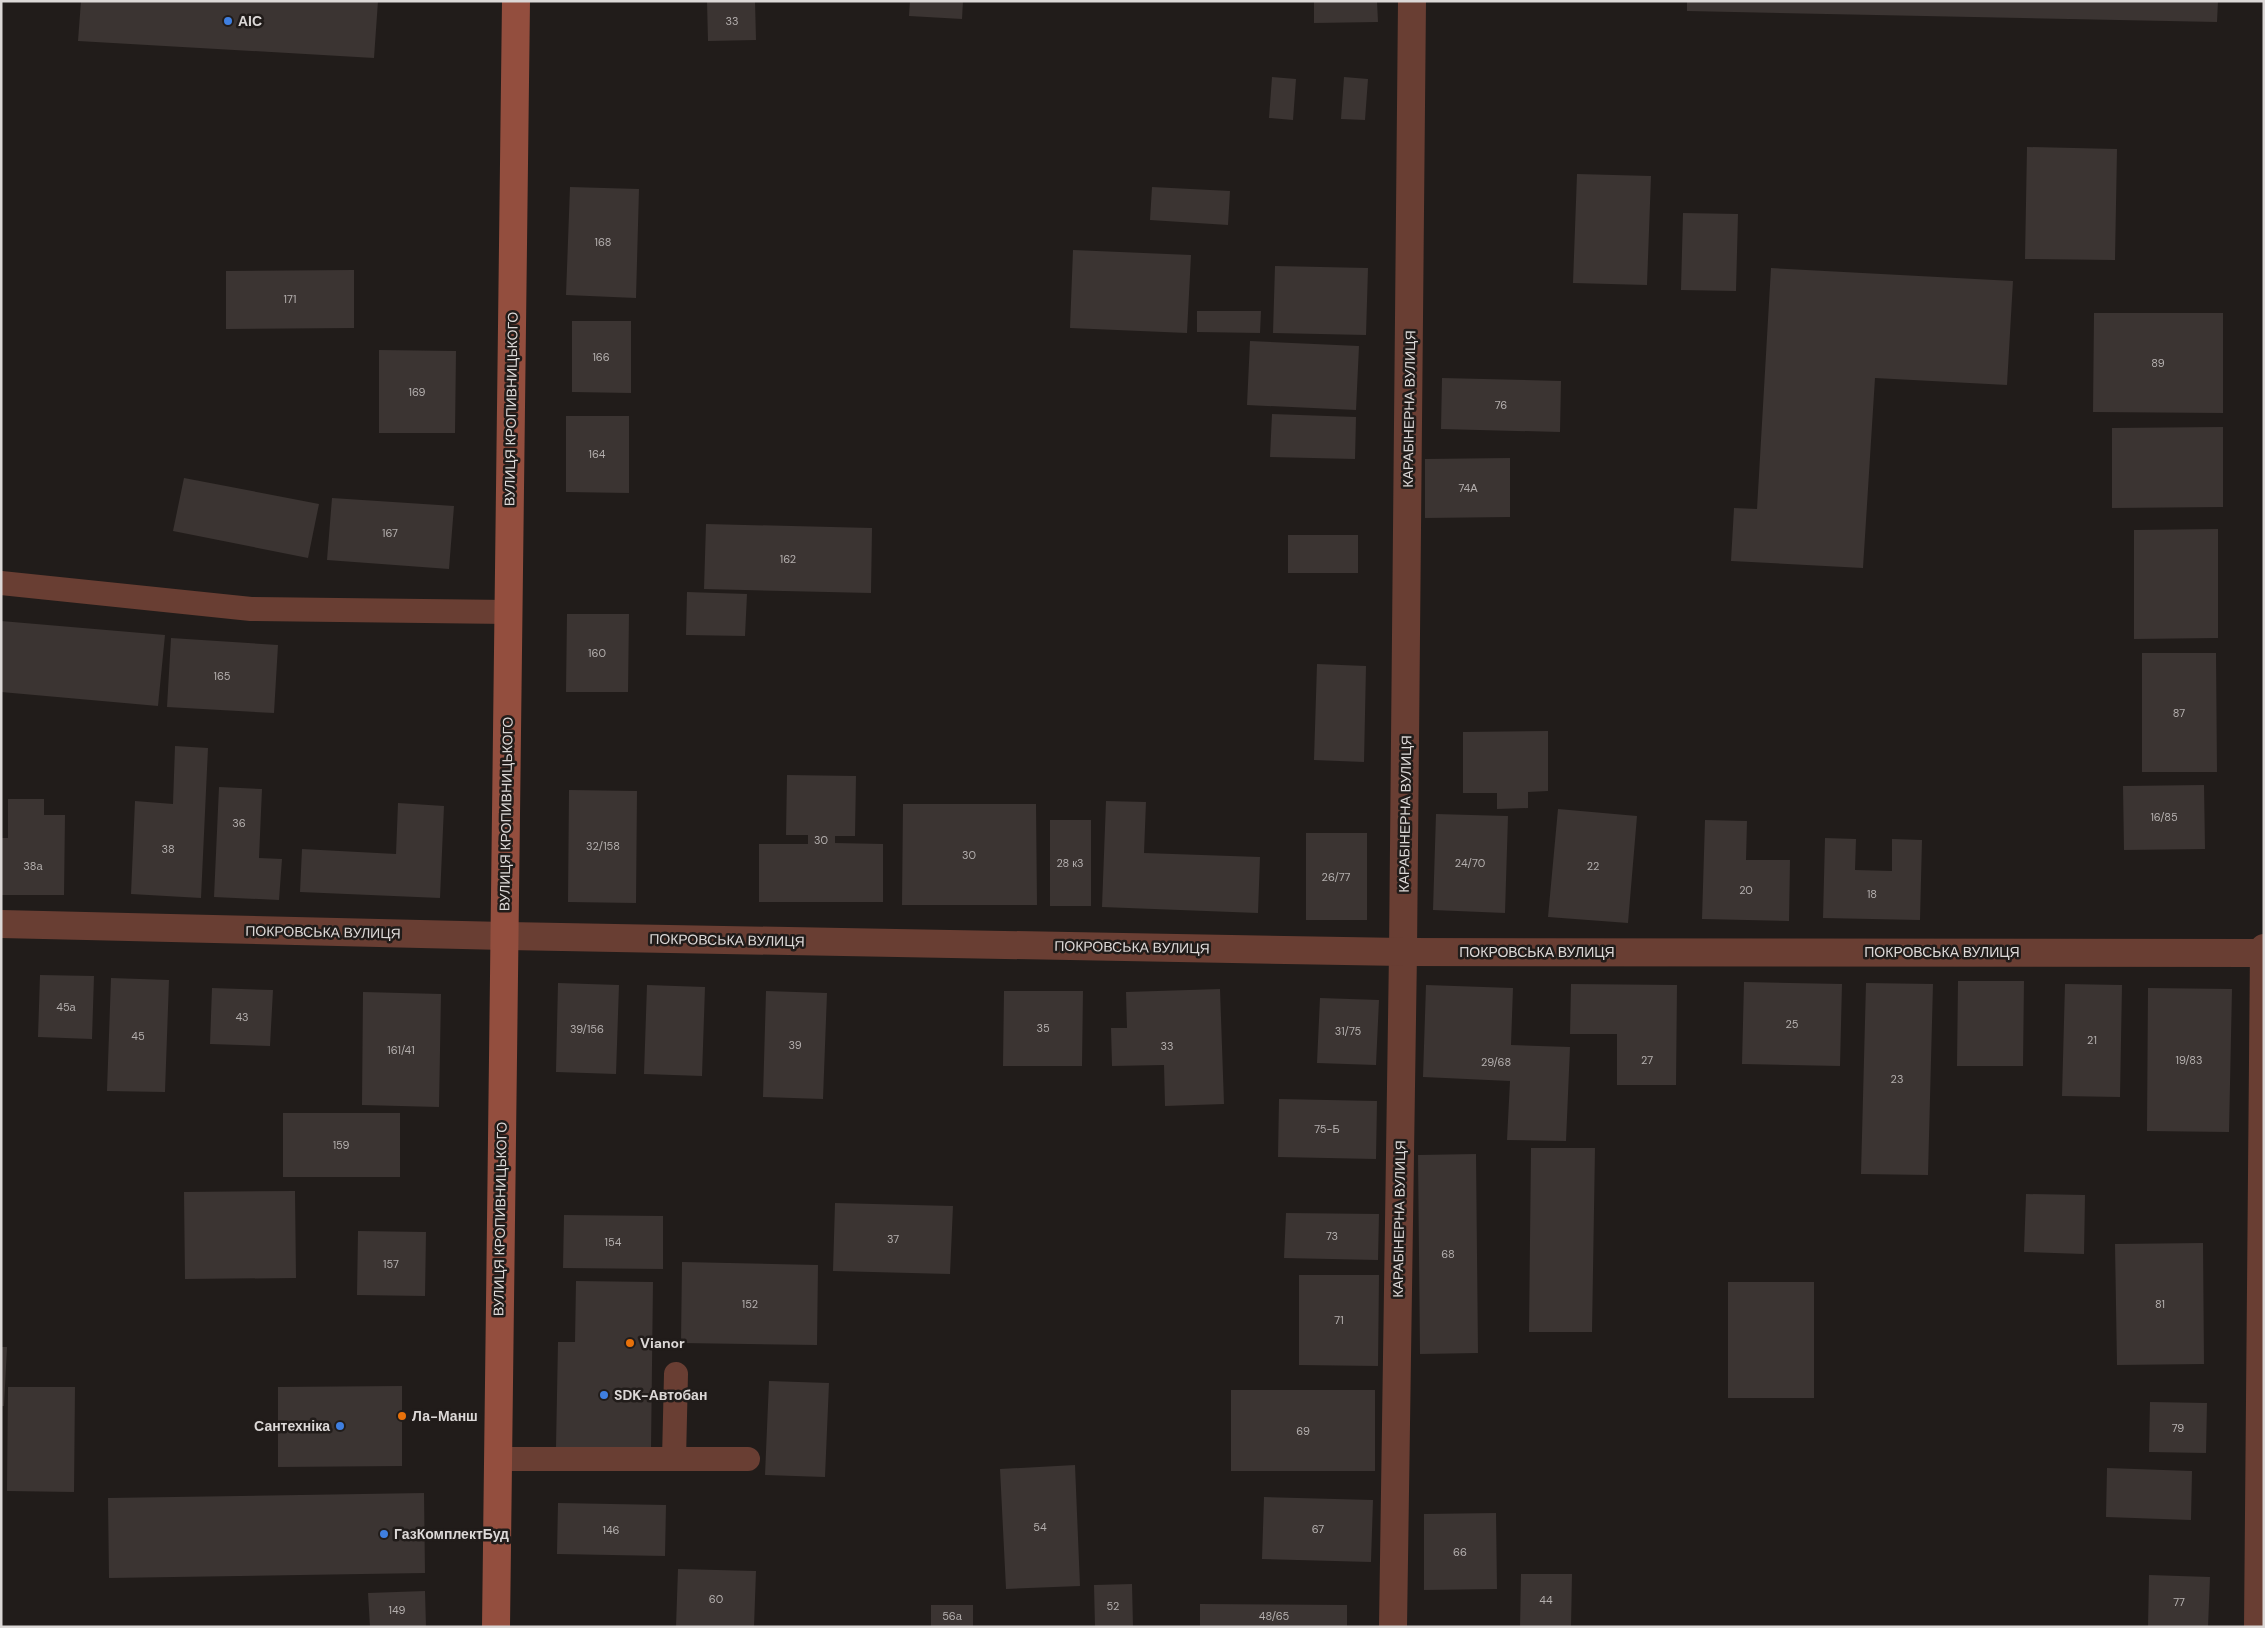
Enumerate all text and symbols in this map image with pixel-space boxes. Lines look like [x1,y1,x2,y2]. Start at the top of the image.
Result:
place label: АІС [238,12,262,30]
house number: 33 [725,14,739,28]
marker: АІС [222,15,234,27]
house number: 168 [594,235,612,249]
house number: 171 [284,292,296,306]
street label: ВУЛИЦЯ КРОПИВНИЦЬКОГО [500,311,522,506]
street label: КАРАБІНЕРНА ВУЛИЦЯ [1399,330,1419,488]
house number: 166 [592,350,610,364]
house number: 89 [2151,356,2165,370]
house number: 169 [408,385,426,399]
house number: 76 [1495,398,1507,412]
house number: 164 [588,447,606,461]
house number: 74А [1458,481,1478,495]
house number: 167 [382,526,398,540]
house number: 162 [780,552,796,566]
house number: 160 [588,646,606,660]
house number: 165 [214,669,231,683]
house number: 87 [2173,706,2185,720]
street label: ВУЛИЦЯ КРОПИВНИЦЬКОГО [495,716,517,911]
street label: КАРАБІНЕРНА ВУЛИЦЯ [1395,735,1415,893]
house number: 16/85 [2150,810,2178,824]
house number: 36 [232,816,246,830]
house number: 30 [814,833,828,847]
house number: 32/158 [586,839,620,853]
house number: 38 [161,842,175,856]
house number: 30 [962,848,976,862]
house number: 28 к3 [1056,856,1084,870]
house number: 24/70 [1455,856,1485,870]
house number: 38а [23,859,44,873]
house number: 22 [1587,859,1599,873]
house number: 26/77 [1322,870,1351,884]
house number: 20 [1739,883,1753,897]
house number: 18 [1867,887,1877,901]
street label: ПОКРОВСЬКА ВУЛИЦЯ [245,922,401,942]
street label: ПОКРОВСЬКА ВУЛИЦЯ [649,930,805,950]
street label: ПОКРОВСЬКА ВУЛИЦЯ [1054,937,1210,957]
street label: ПОКРОВСЬКА ВУЛИЦЯ [1459,943,1615,961]
street label: ПОКРОВСЬКА ВУЛИЦЯ [1864,943,2020,961]
house number: 45а [56,1000,77,1014]
house number: 43 [235,1010,249,1024]
house number: 25 [1785,1017,1799,1031]
house number: 35 [1036,1021,1050,1035]
house number: 39/156 [570,1022,604,1036]
house number: 31/75 [1335,1024,1361,1038]
house number: 45 [131,1029,145,1043]
house number: 21 [2087,1033,2097,1047]
house number: 39 [788,1038,802,1052]
house number: 33 [1160,1039,1174,1053]
house number: 161/41 [387,1043,415,1057]
house number: 27 [1641,1053,1653,1067]
house number: 19/83 [2176,1053,2202,1067]
house number: 29/68 [1481,1055,1511,1069]
house number: 23 [1891,1072,1903,1086]
street label: ВУЛИЦЯ КРОПИВНИЦЬКОГО [489,1121,511,1316]
house number: 75-Б [1314,1122,1340,1136]
house number: 159 [333,1138,349,1152]
street label: КАРАБІНЕРНА ВУЛИЦЯ [1389,1140,1409,1298]
house number: 73 [1326,1229,1338,1243]
house number: 37 [887,1232,899,1246]
house number: 154 [605,1235,622,1249]
house number: 68 [1441,1247,1455,1261]
house number: 157 [383,1257,399,1271]
house number: 152 [742,1297,758,1311]
house number: 81 [2155,1297,2165,1311]
house number: 71 [1334,1313,1344,1327]
place label: Vianor [640,1334,685,1352]
marker: Vianor [624,1337,636,1349]
place label: SDK-Автобан [614,1386,707,1404]
marker: SDK-Автобан [598,1389,610,1401]
place label: Ла-Манш [412,1407,478,1425]
marker: Ла-Манш [396,1410,408,1422]
place label: Сантехніка [254,1417,330,1435]
marker: Сантехніка [334,1420,346,1432]
house number: 79 [2172,1421,2184,1435]
house number: 69 [1296,1424,1310,1438]
house number: 54 [1033,1520,1047,1534]
house number: 67 [1312,1522,1324,1536]
house number: 146 [602,1523,620,1537]
place label: ГазКомплектБуд [394,1525,509,1543]
marker: ГазКомплектБуд [378,1528,390,1540]
house number: 66 [1453,1545,1467,1559]
house number: 60 [709,1592,723,1606]
house number: 44 [1539,1593,1553,1607]
house number: 77 [2173,1595,2185,1609]
house number: 52 [1107,1599,1119,1613]
house number: 149 [388,1603,406,1617]
house number: 56а [942,1609,963,1623]
house number: 48/65 [1259,1609,1289,1623]

